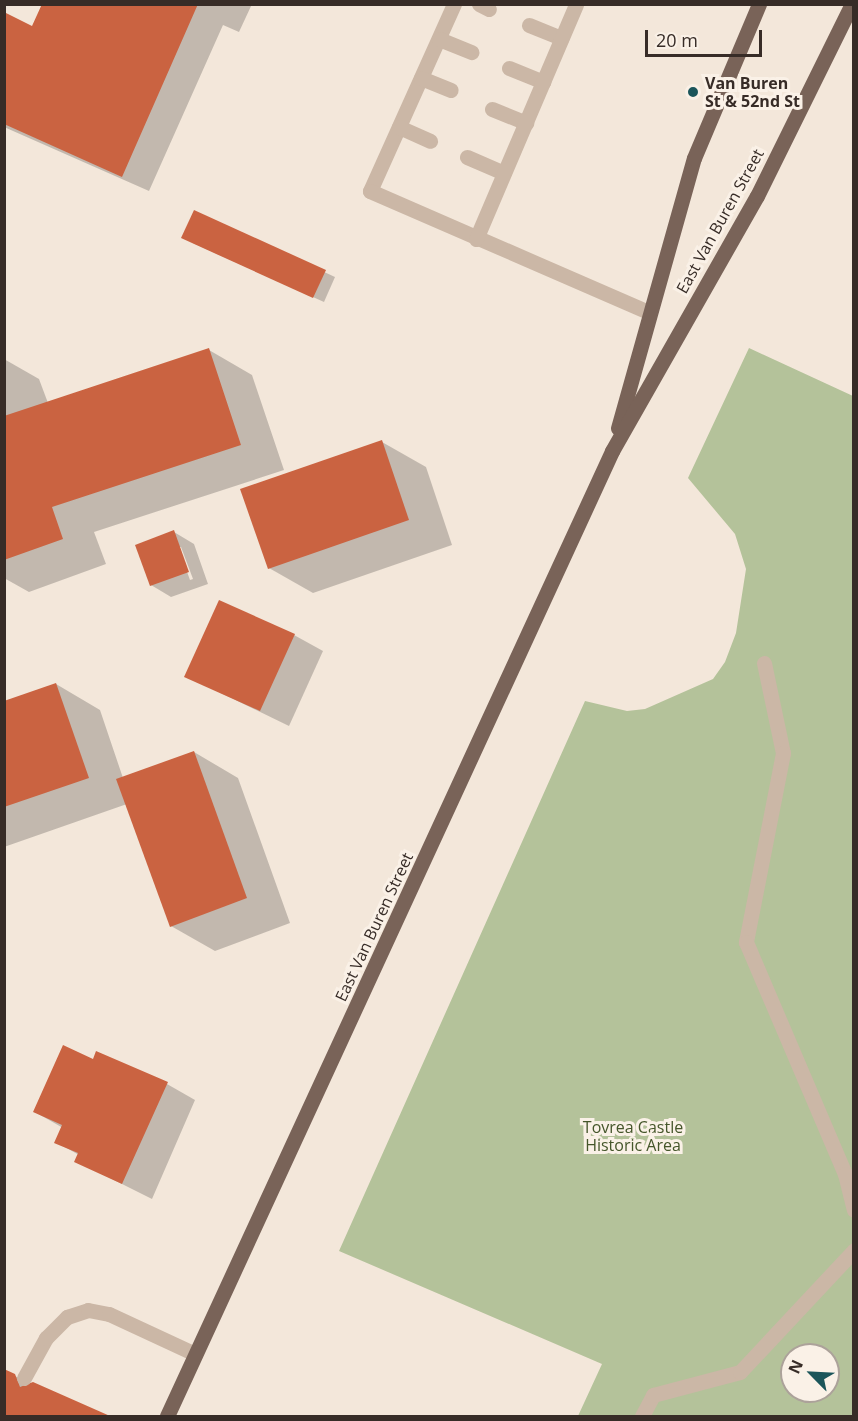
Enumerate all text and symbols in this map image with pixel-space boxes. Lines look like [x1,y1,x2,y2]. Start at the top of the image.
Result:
scale bar [648,18,765,56]
text: 20 m [656,28,698,52]
place label: Van Buren St & 52nd St [705,73,800,111]
marker: Van Buren St & 52nd St [686,85,700,99]
street label: East Van Buren Street [672,146,768,296]
street label: East Van Buren Street [331,850,417,1004]
park label: Tovrea Castle Historic Area [583,1117,683,1155]
north arrow [780,1343,840,1403]
text: N [783,1356,808,1377]

